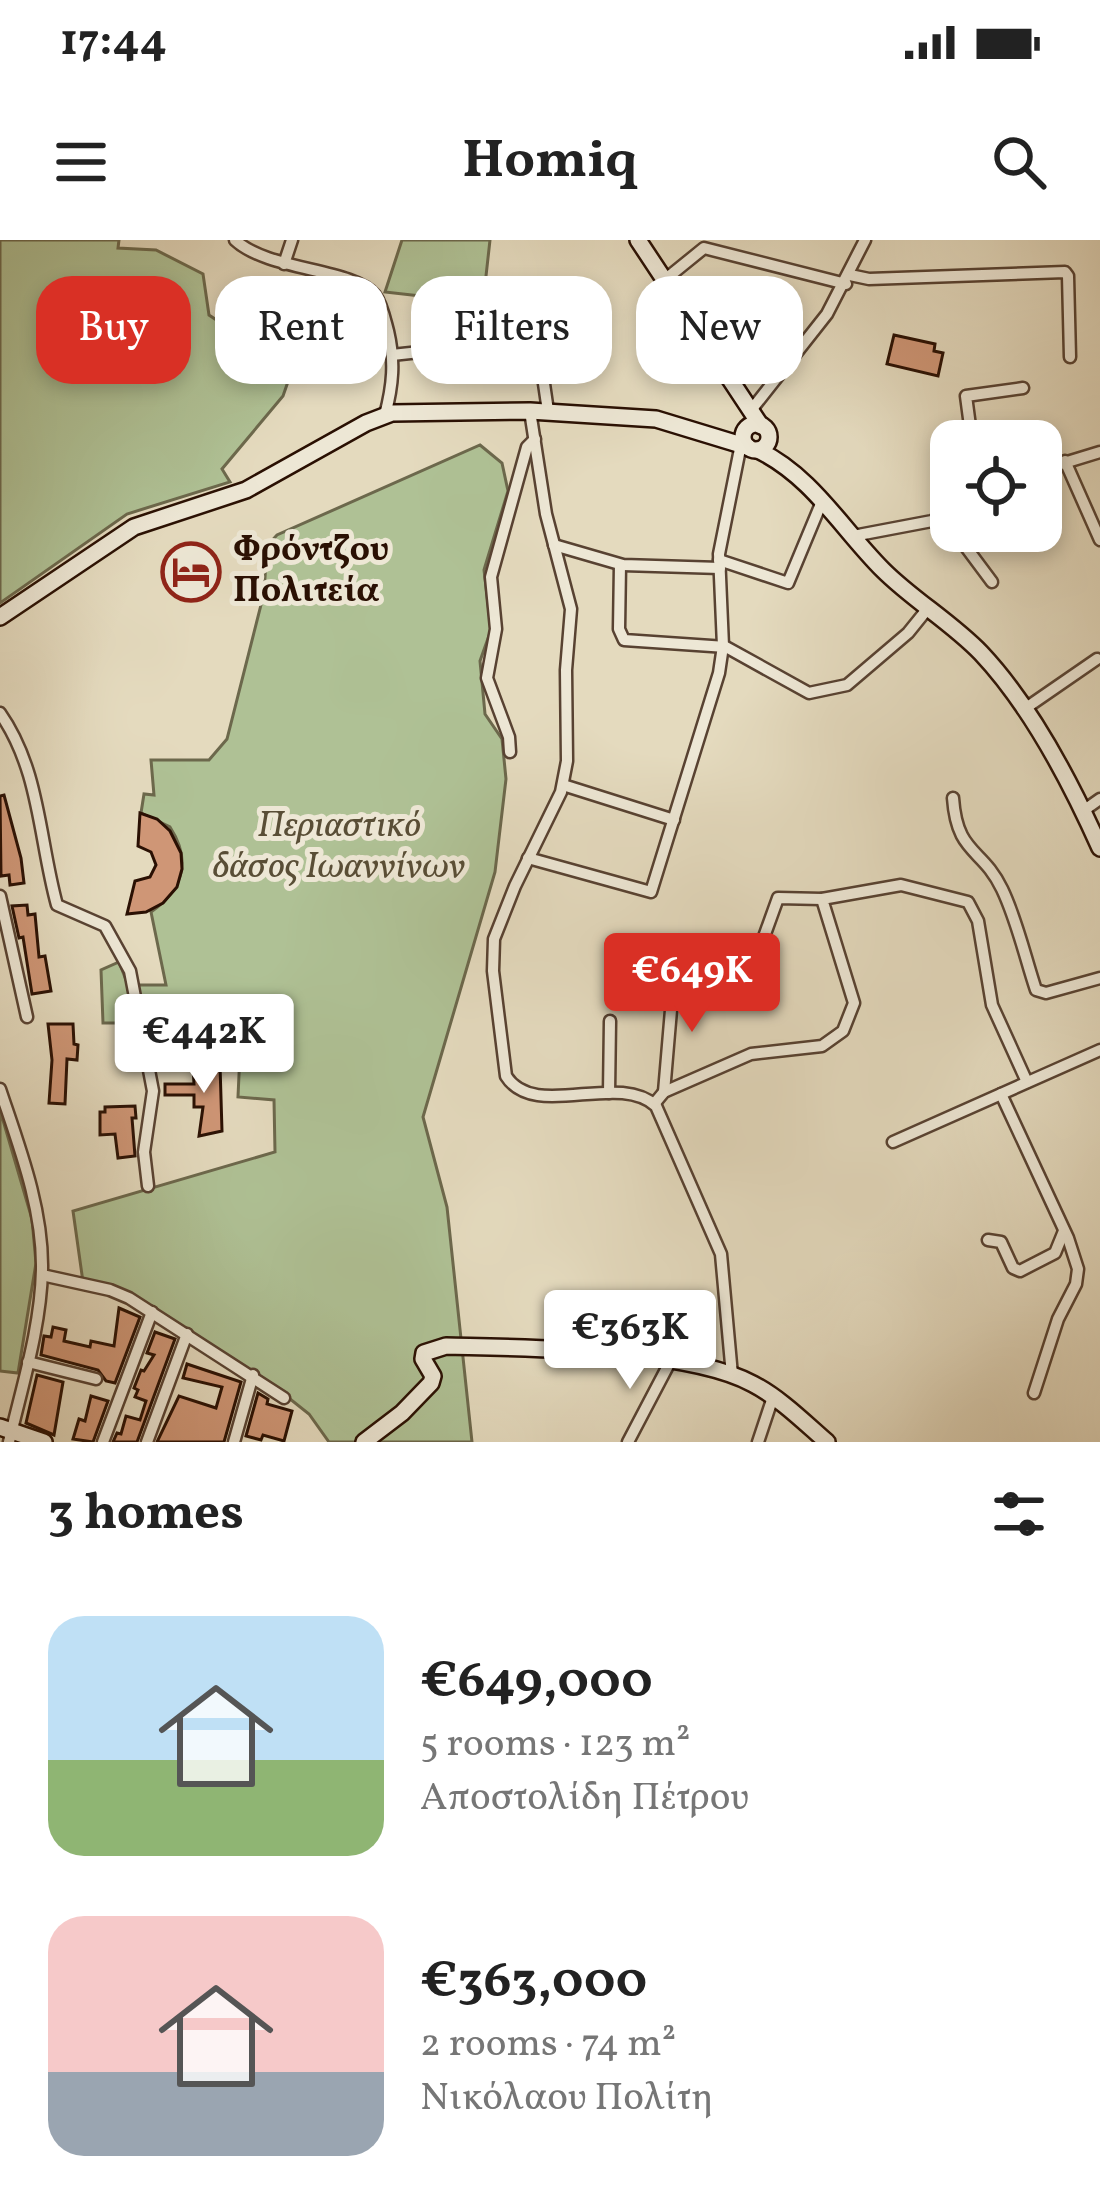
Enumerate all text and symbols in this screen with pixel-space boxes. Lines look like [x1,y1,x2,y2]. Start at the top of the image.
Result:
text: 17:44 [60,11,167,74]
text: Homiq [462,125,638,200]
icon: menu [48,129,114,195]
icon: search [986,129,1052,195]
chip: Buy [36,276,191,384]
chip: Rent [215,276,387,384]
chip: Filters [411,276,612,384]
chip: New [636,276,803,384]
map controls [930,420,1062,552]
button: locate [930,420,1062,552]
place label: Φρόντζου Πολιτεία [233,526,389,617]
hotel icon: Φρόντζου Πολιτεία [160,541,222,603]
park label: Περιαστικό δάσος Ιωαννίνων [212,802,466,893]
pin: €649K [608,933,776,1035]
text: €649K [631,945,753,999]
pin: €442K [120,994,288,1096]
text: €442K [142,1006,266,1060]
pin: €363K [546,1290,714,1392]
text: €363K [571,1302,689,1356]
text: 3 homes [48,1479,244,1550]
icon: filters [986,1481,1052,1547]
text: €649,000 [420,1647,653,1718]
icon: home [144,1664,288,1808]
text: 5 rooms · 123 m² [420,1718,691,1772]
text: Αποστολίδη Πέτρου [420,1772,749,1826]
text: €363,000 [420,1947,647,2018]
icon: home [144,1964,288,2108]
text: 2 rooms · 74 m² [420,2018,676,2072]
text: Νικόλαου Πολίτη [420,2072,714,2126]

